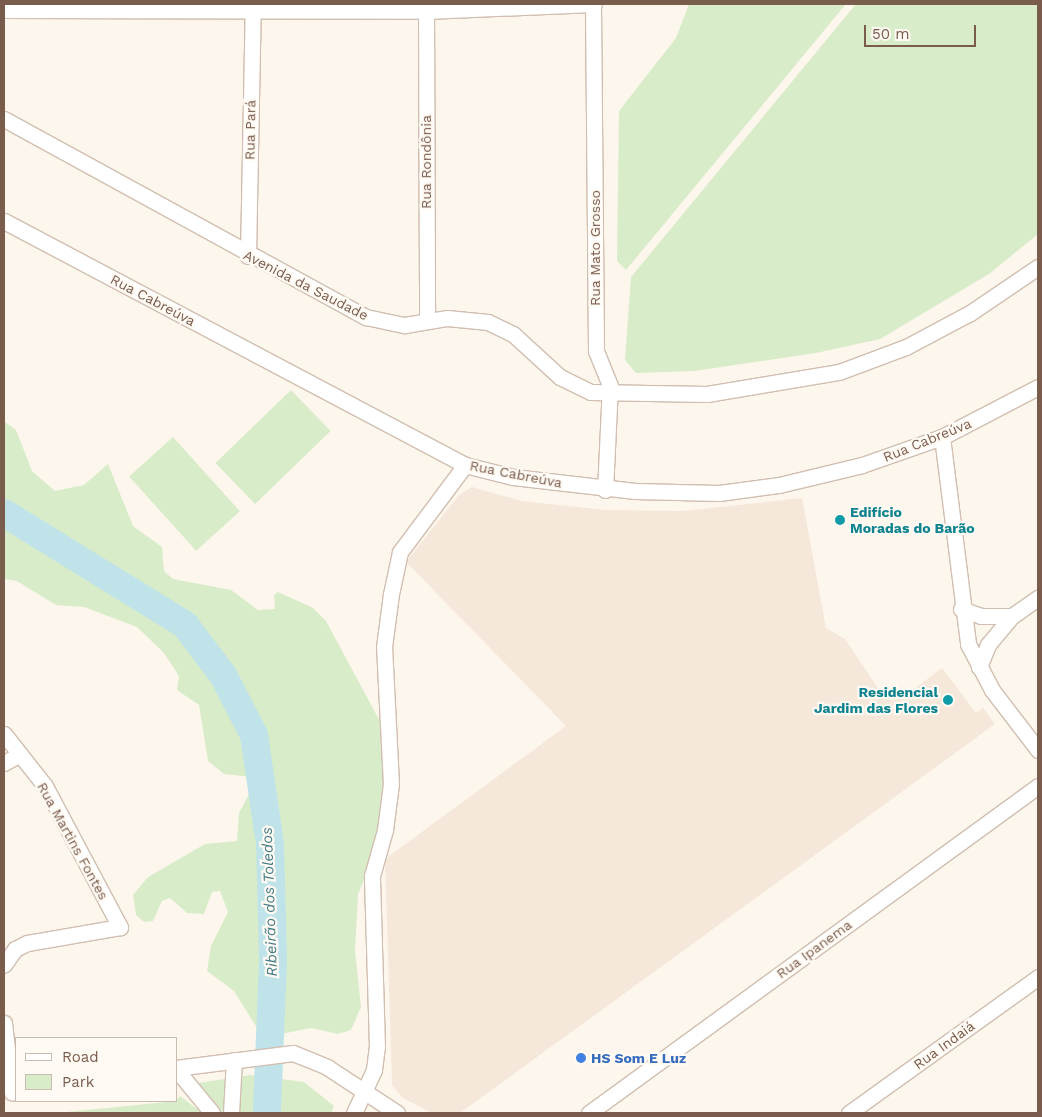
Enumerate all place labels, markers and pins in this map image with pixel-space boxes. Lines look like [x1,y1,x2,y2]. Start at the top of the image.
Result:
place label: Edifício Moradas do Barão [850,504,975,536]
marker: Edifício Moradas do Barão [834,514,846,526]
place label: Residencial Jardim das Flores [814,684,938,716]
marker: Residencial Jardim das Flores [942,694,954,706]
place label: HS Som E Luz [591,1050,686,1066]
marker: HS Som E Luz [575,1052,587,1064]

